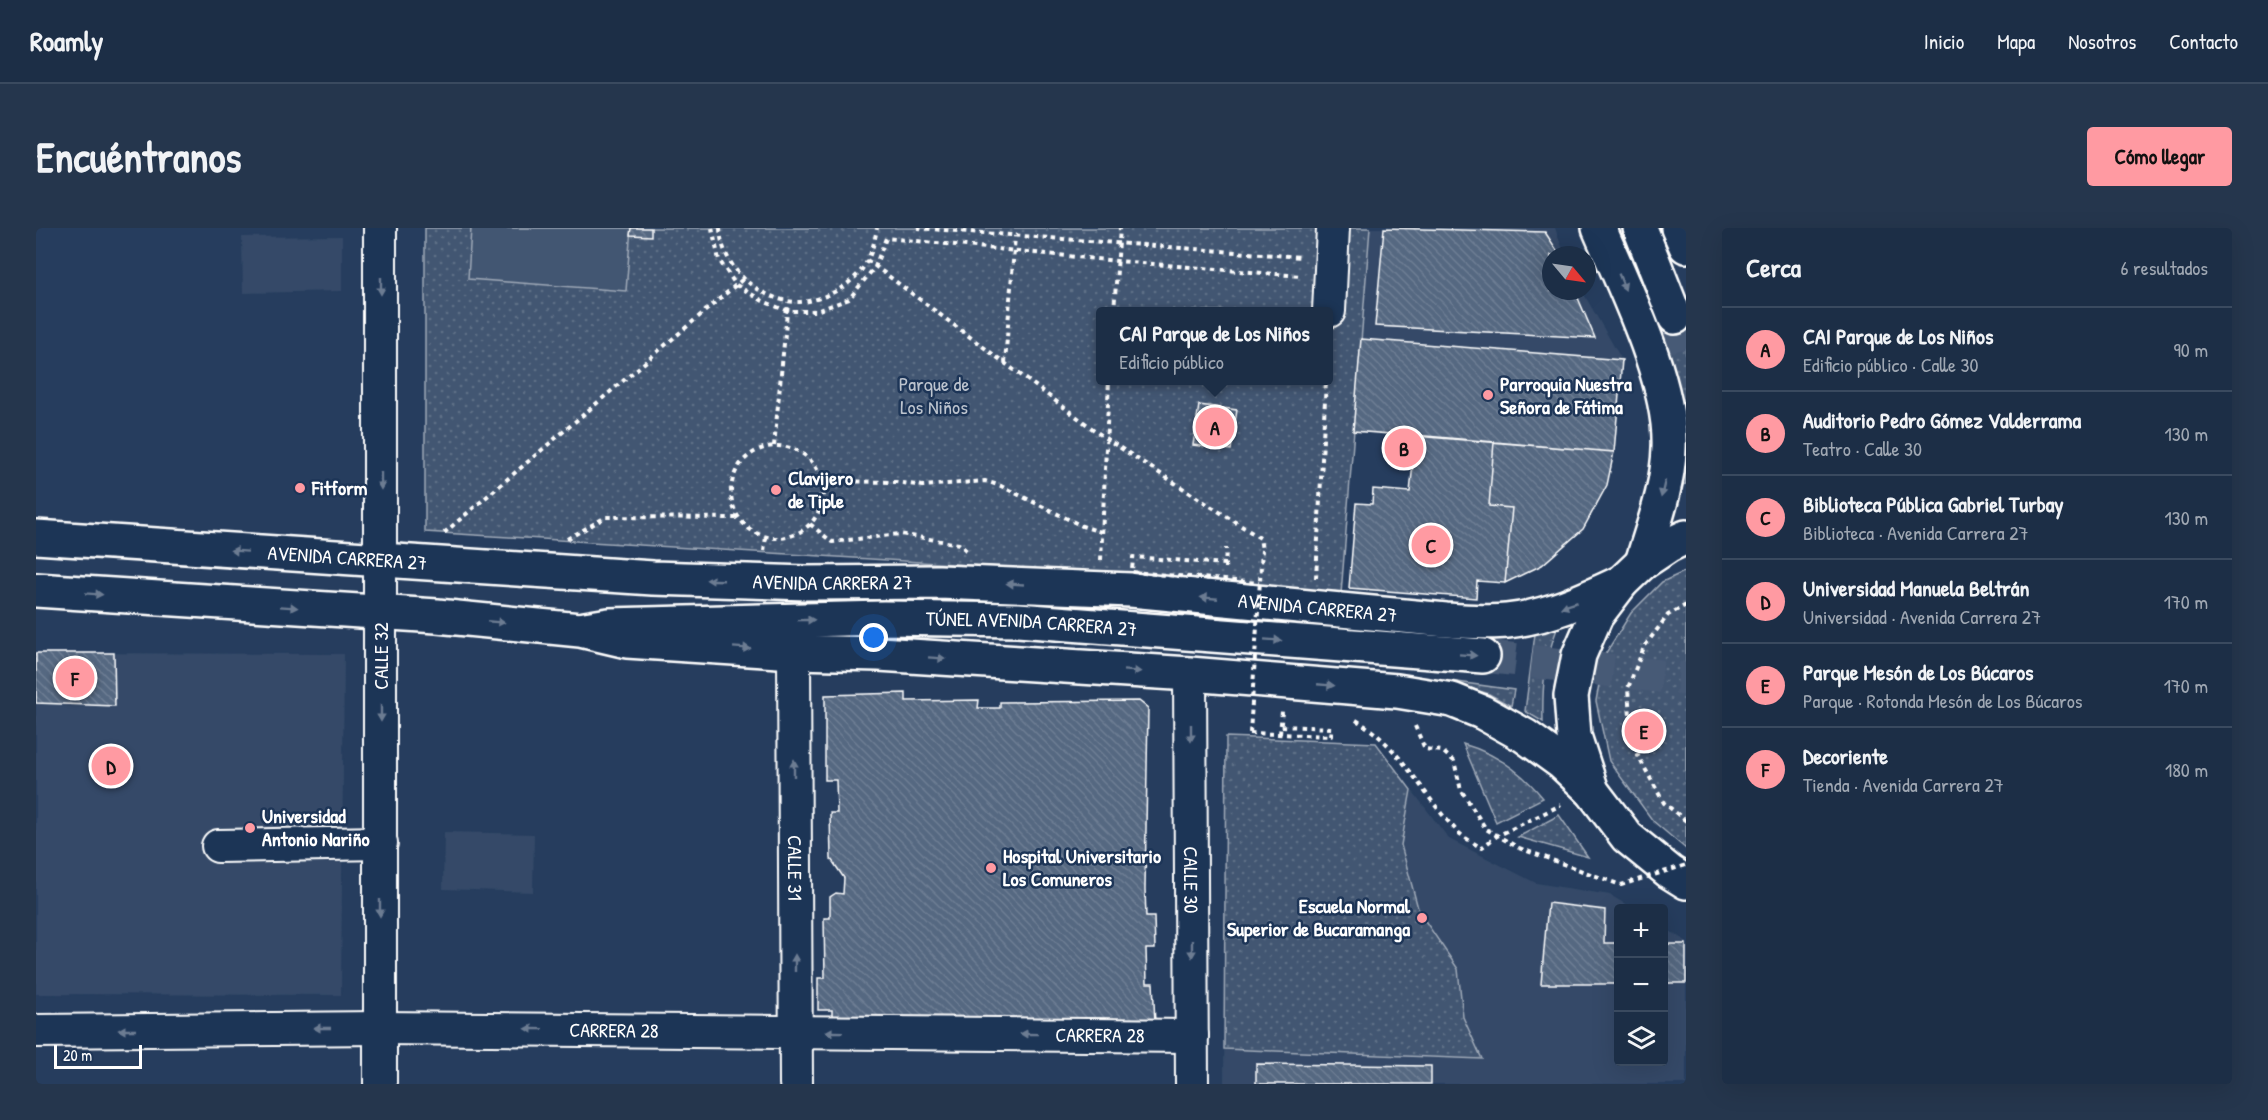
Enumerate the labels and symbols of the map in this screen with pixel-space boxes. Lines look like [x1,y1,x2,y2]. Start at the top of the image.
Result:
north arrow [1542,246,1596,300]
one-way arrow [1618,273,1627,291]
one-way arrow [376,277,386,296]
park label: Parque de Los Niños [899,370,969,420]
place label: Parroquia Nuestra Señora de Fátima [1500,370,1632,420]
marker: Parroquia Nuestra Señora de Fátima [1481,388,1495,402]
pin: A [1196,404,1234,450]
pin: B [1384,426,1424,470]
place label: Clavijero de Tiple [788,464,853,515]
one-way arrow [376,472,386,491]
place label: Fitform [311,474,368,501]
one-way arrow [1658,480,1668,499]
marker: Fitform [293,481,307,495]
marker: Clavijero de Tiple [769,483,783,497]
pin: C [1412,522,1450,568]
street label: AVENIDA CARRERA 27 [267,538,428,576]
one-way arrow [230,546,249,555]
street label: AVENIDA CARRERA 27 [752,567,913,596]
one-way arrow [705,575,724,584]
one-way arrow [1005,580,1024,589]
street label: AVENIDA CARRERA 27 [1237,586,1398,628]
one-way arrow [85,589,104,599]
one-way arrow [1200,593,1219,603]
one-way arrow [1560,601,1578,611]
one-way arrow [279,602,298,611]
street label: TÚNEL AVENIDA CARRERA 27 [926,605,1138,642]
one-way arrow [797,616,816,625]
one-way arrow [486,617,505,627]
street label: CALLE 32 [367,622,394,690]
your location [859,623,888,652]
one-way arrow [1264,635,1283,645]
one-way arrow [733,644,752,653]
one-way arrow [1458,650,1477,660]
one-way arrow [927,653,946,663]
pin: F [56,656,94,700]
one-way arrow [1122,666,1141,675]
one-way arrow [1317,680,1336,690]
one-way arrow [376,704,386,723]
pin: E [1624,708,1664,754]
one-way arrow [1186,723,1196,742]
pin: D [92,744,130,788]
one-way arrow [789,758,799,777]
place label: Universidad Antonio Nariño [262,802,370,852]
marker: Universidad Antonio Nariño [243,821,257,835]
street label: CALLE 31 [782,835,809,901]
place label: Hospital Universitario Los Comuneros [1003,842,1161,892]
street label: CALLE 30 [1178,846,1205,914]
marker: Hospital Universitario Los Comuneros [984,861,998,875]
place label: Escuela Normal Superior de Bucaramanga [1227,892,1411,943]
one-way arrow [376,899,385,918]
marker: Escuela Normal Superior de Bucaramanga [1415,911,1429,925]
one-way arrow [1187,939,1197,958]
one-way arrow [790,953,800,972]
street label: CARRERA 28 [569,1016,659,1044]
street label: CARRERA 28 [1055,1021,1145,1049]
one-way arrow [312,1023,331,1033]
one-way arrow [117,1025,136,1035]
one-way arrow [524,1025,543,1034]
one-way arrow [824,1028,843,1037]
one-way arrow [1019,1029,1038,1039]
scale bar [54,1042,142,1070]

